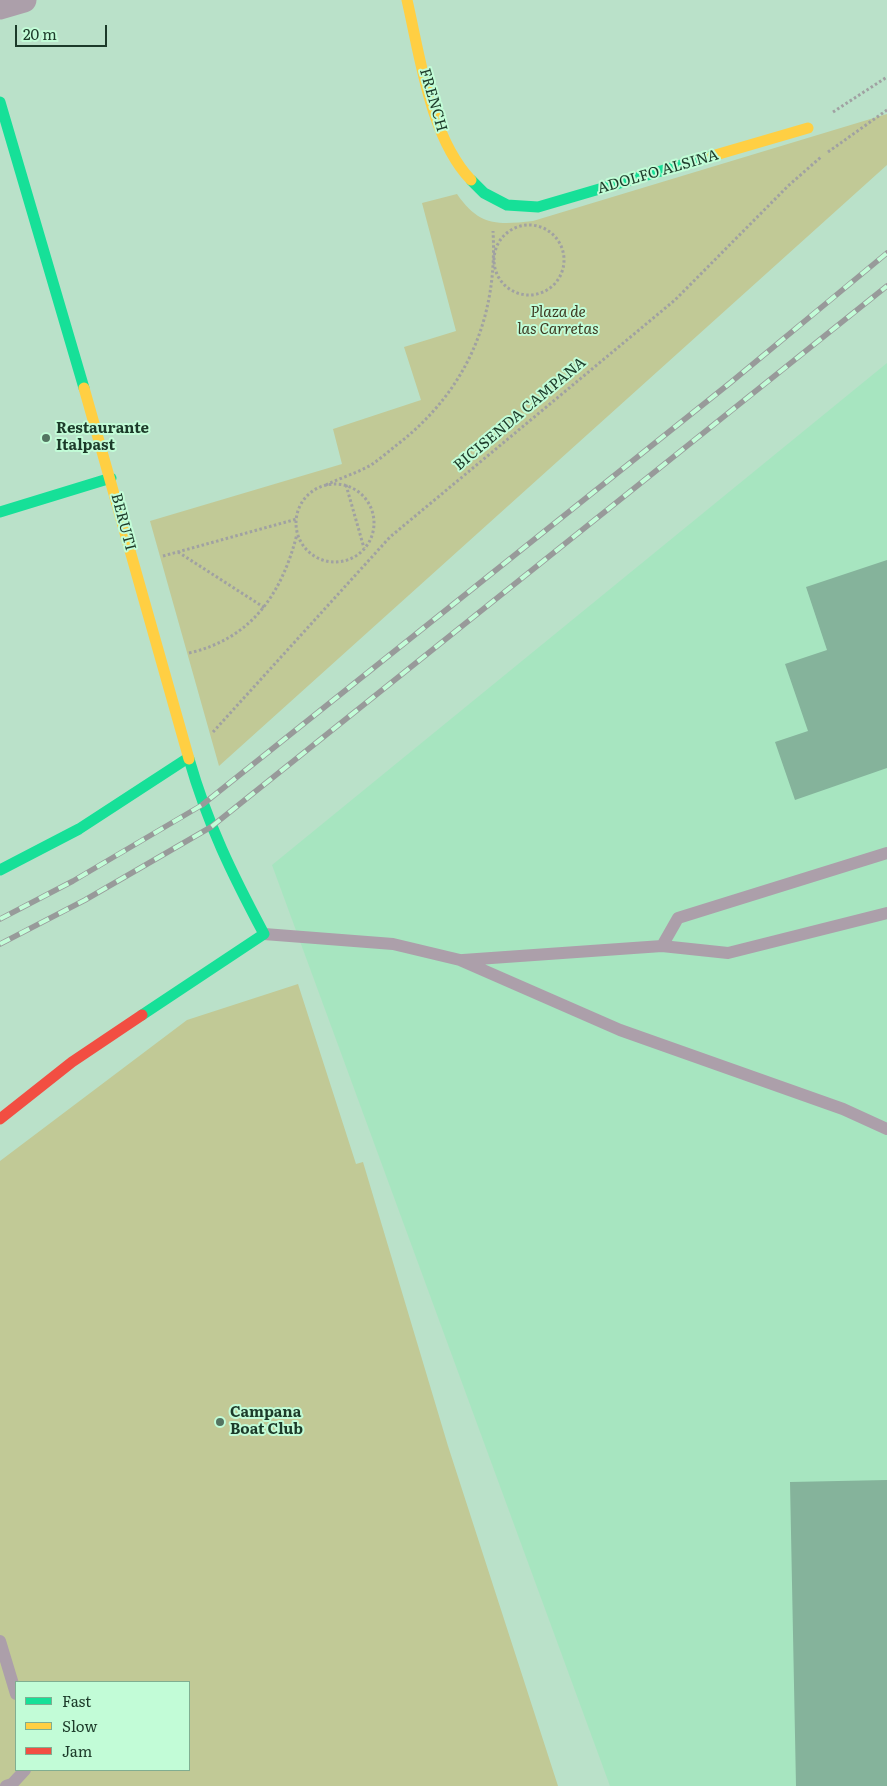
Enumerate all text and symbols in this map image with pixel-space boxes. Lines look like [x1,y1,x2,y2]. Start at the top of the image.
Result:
scale bar [18,15,110,47]
text: 20 m [23,22,57,45]
street label: FRENCH [415,66,451,134]
street label: ADOLFO ALSINA [595,146,721,198]
park label: Plaza de las Carretas [517,304,599,339]
street label: BICISENDA CAMPANA [450,354,590,474]
place label: Restaurante Italpast [56,420,149,455]
marker: Restaurante Italpast [40,432,52,444]
street label: BERUTI [107,491,139,553]
place label: Campana Boat Club [230,1404,303,1439]
marker: Campana Boat Club [214,1416,226,1428]
legend [15,1681,190,1771]
text: Fast [62,1689,91,1712]
text: Slow [62,1714,97,1737]
text: Jam [62,1739,92,1762]

